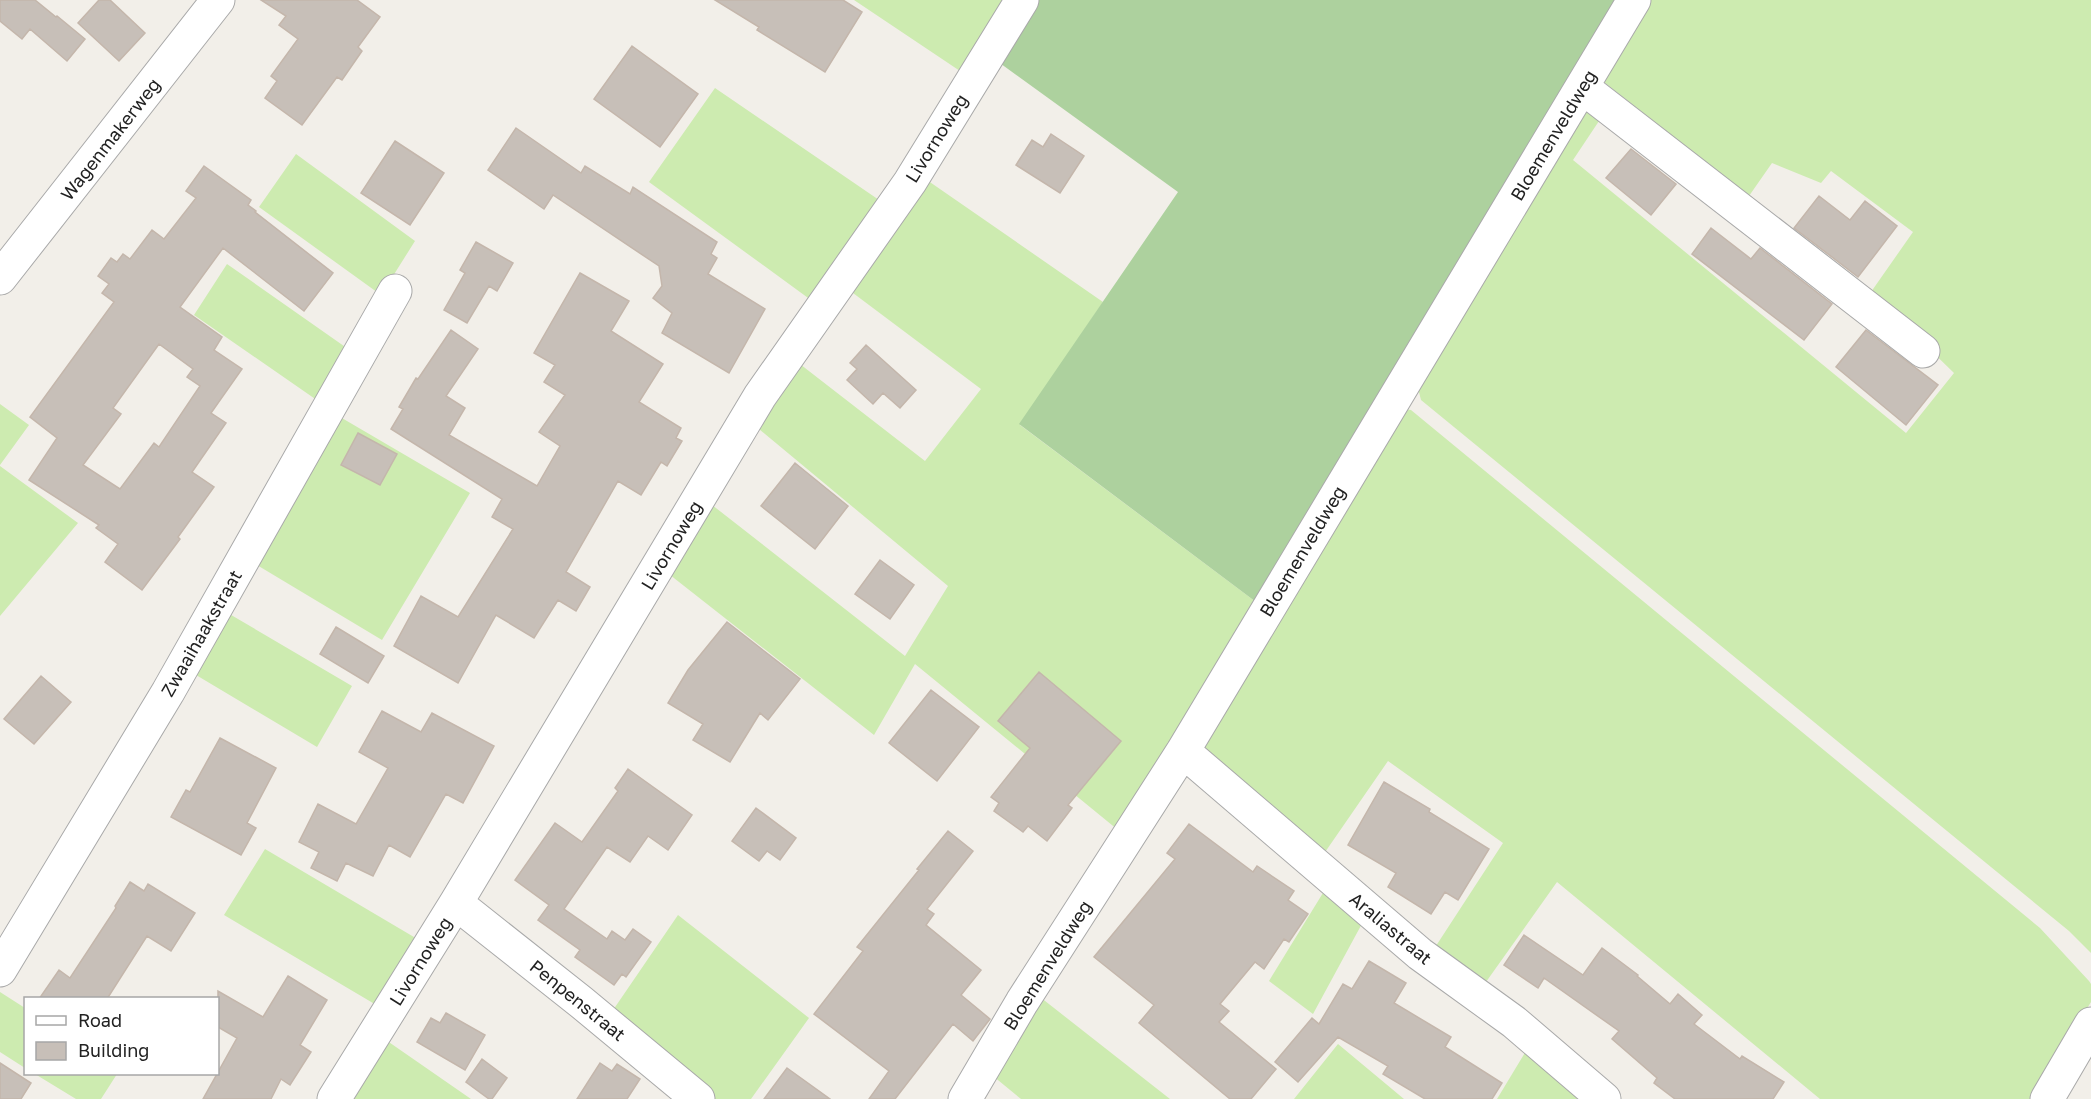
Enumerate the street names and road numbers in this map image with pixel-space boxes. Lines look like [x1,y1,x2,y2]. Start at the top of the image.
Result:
street label: Bloemenveldweg [1505,66,1601,204]
street label: Wagenmakerweg [55,74,165,204]
street label: Livornoweg [900,90,972,186]
street label: Bloemenveldweg [1254,482,1350,620]
street label: Livornoweg [636,496,706,594]
street label: Zwaaihaakstraat [156,566,246,700]
street label: Araliastraat [1345,887,1437,969]
street label: Bloemenveldweg [998,896,1096,1034]
street label: Livornoweg [384,913,456,1009]
street label: Penpenstraat [526,955,630,1045]

